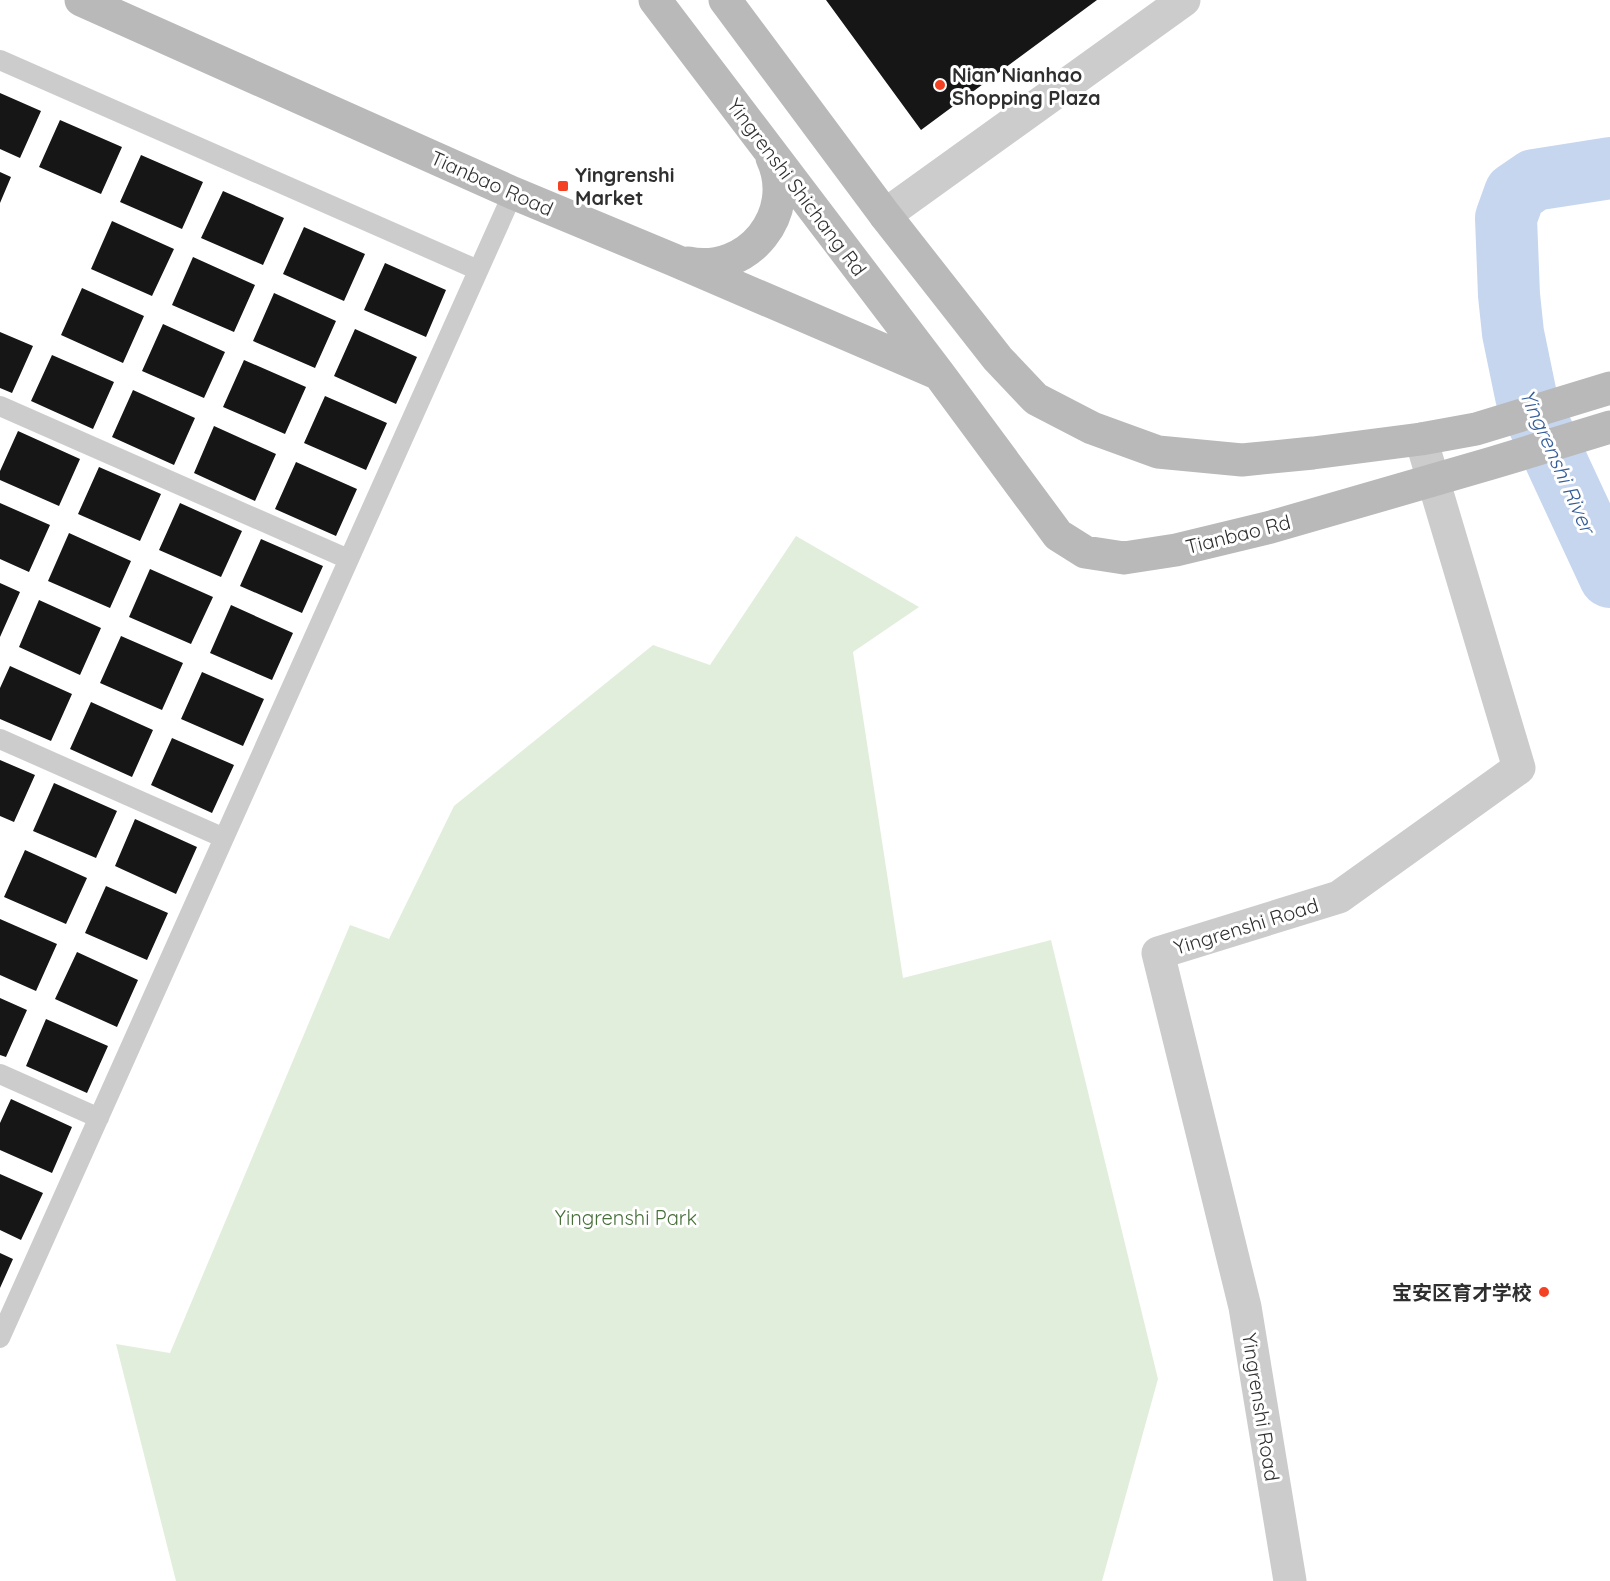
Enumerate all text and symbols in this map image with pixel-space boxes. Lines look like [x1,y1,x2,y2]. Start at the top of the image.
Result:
place label: Nian Nianhao Shopping Plaza [952,62,1101,110]
marker: Nian Nianhao Shopping Plaza [933,78,947,92]
street label: Yingrenshi Shichang Rd [722,93,872,281]
street label: Tianbao Road [427,145,557,221]
place label: Yingrenshi Market [575,162,674,210]
marker: Yingrenshi Market [556,179,570,193]
water label: Yingrenshi River [1515,385,1603,540]
street label: Tianbao Rd [1183,509,1293,559]
street label: Yingrenshi Road [1171,892,1321,960]
park label: Yingrenshi Park [555,1205,697,1230]
place label: 宝安区育才学校 [1392,1280,1532,1305]
marker: 宝安区育才学校 [1537,1285,1551,1299]
street label: Yingrenshi Road [1237,1331,1285,1483]

